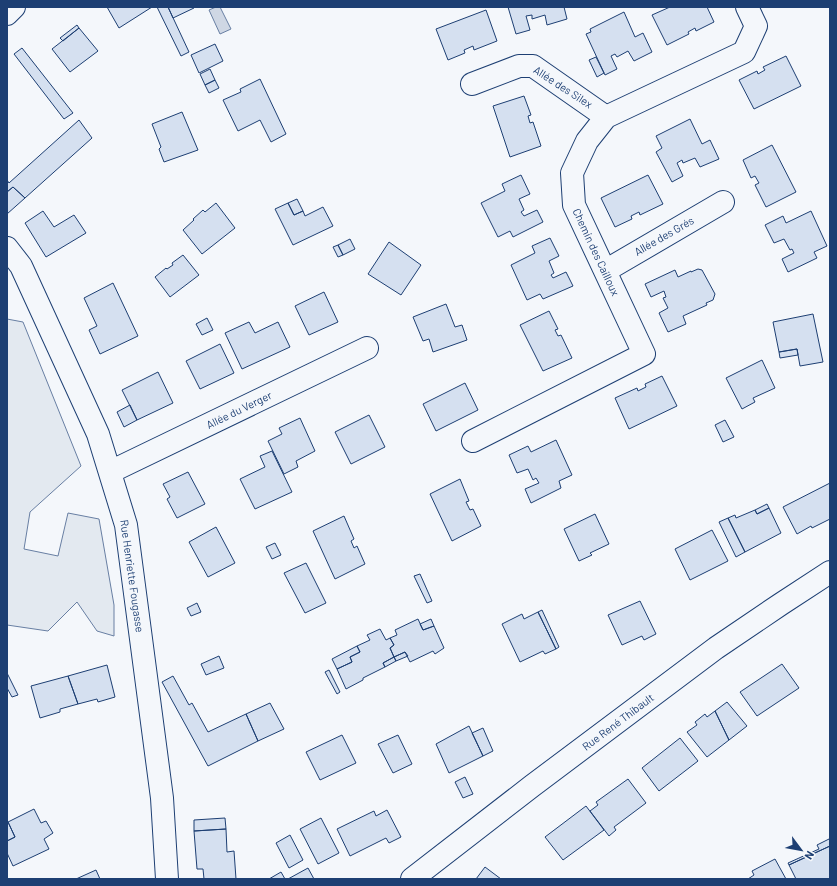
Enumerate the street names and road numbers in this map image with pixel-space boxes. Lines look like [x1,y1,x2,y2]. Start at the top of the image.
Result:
street label: Allée des Silex [531,63,595,110]
street label: Chemin des Cailloux [571,206,622,298]
street label: Allée des Grés [632,213,696,258]
street label: Allée du Verger [204,388,274,431]
street label: Rue Henriette Fougasse [118,519,147,633]
street label: Rue René Thibault [579,690,656,753]

